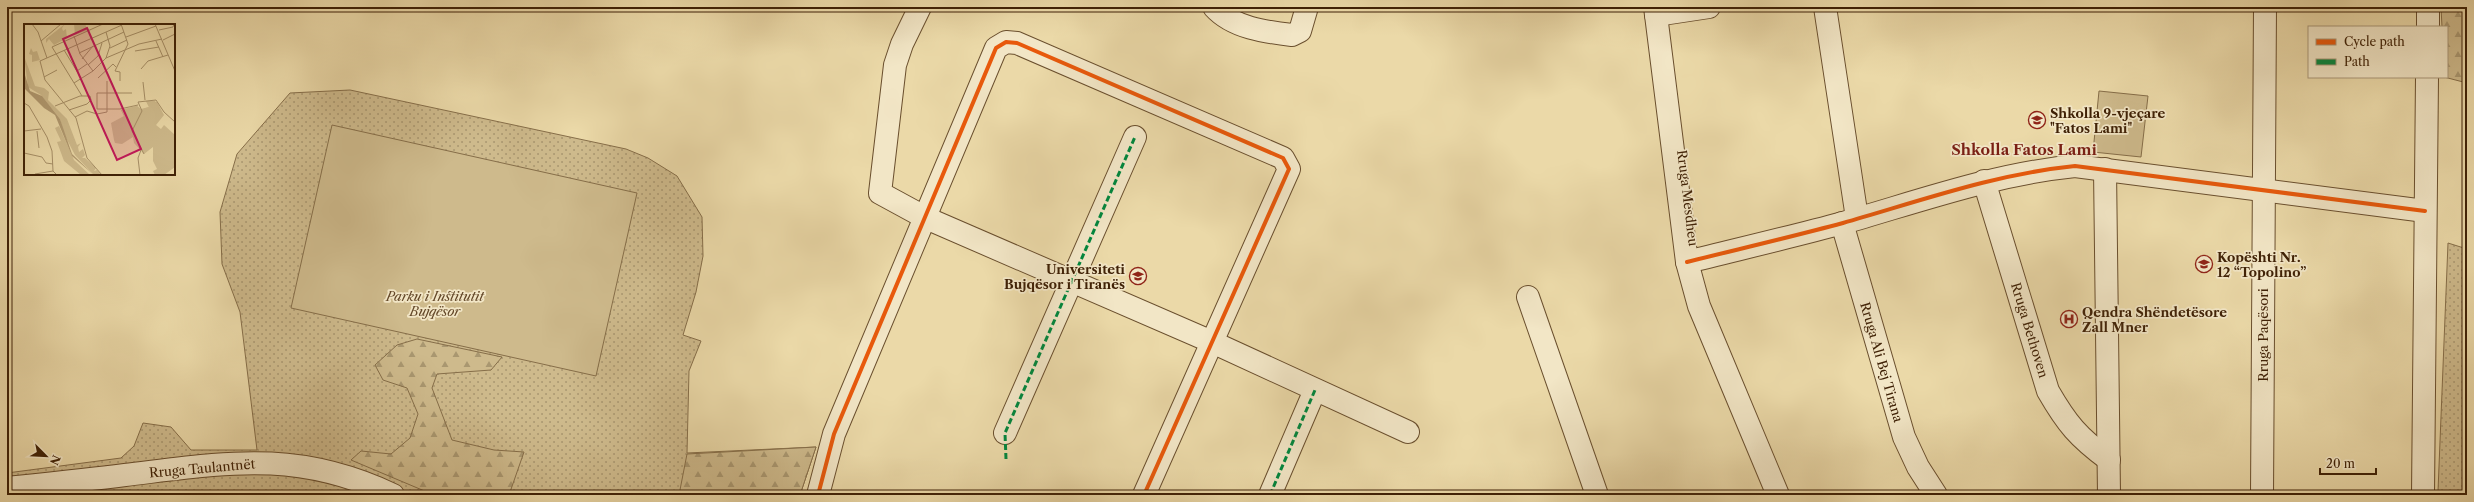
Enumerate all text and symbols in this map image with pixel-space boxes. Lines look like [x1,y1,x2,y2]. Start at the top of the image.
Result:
inset map [24,24,175,175]
legend [2308,26,2448,78]
text: Cycle path [2344,34,2405,49]
text: Path [2344,54,2370,69]
place label: Shkolla 9-vjeçare "Fatos Lami" [2050,105,2166,136]
school or university icon: Shkolla 9-vjeçare "Fatos Lami" [2027,110,2047,130]
district label: Shkolla Fatos Lami [1951,140,2097,159]
street label: Rruga Mesdheu [1674,149,1702,247]
place label: Kopështi Nr. 12 “Topolino” [2217,249,2306,280]
school or university icon: Kopështi Nr. 12 “Topolino” [2194,254,2214,274]
place label: Universiteti Bujqësor i Tiranës [1004,261,1125,292]
school or university icon: Universiteti Bujqësor i Tiranës [1128,266,1148,286]
street label: Rruga Bethoven [2008,280,2052,380]
park label: Parku i Institutit Bujqësor [385,288,485,319]
street label: Rruga Paqësori [2255,288,2271,382]
street label: Rruga Ali Bej Tirana [1857,300,1907,424]
place label: Qendra Shëndetësore Zall Mner [2082,304,2227,335]
hospital icon: Qendra Shëndetësore Zall Mner [2059,309,2079,329]
north arrow [26,436,66,476]
scale bar [2320,450,2376,476]
text: N [47,453,63,468]
street label: Rruga Taulantnët [148,455,256,481]
text: 20 m [2326,456,2355,471]

